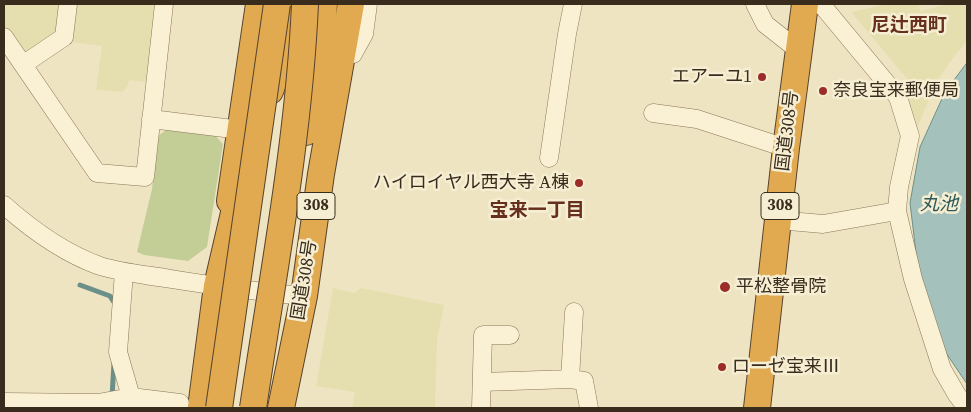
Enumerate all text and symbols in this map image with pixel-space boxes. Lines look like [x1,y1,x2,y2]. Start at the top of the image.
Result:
district label: 尼辻西町 [871,15,947,37]
place label: エアーユ1 [672,66,752,88]
marker: エアーユ1 [756,71,768,83]
place label: 奈良宝来郵便局 [833,80,959,102]
marker: 奈良宝来郵便局 [817,85,829,97]
street label: 国道308号 [772,89,804,173]
place label: ハイロイヤル西大寺 A棟 [373,172,569,194]
marker: ハイロイヤル西大寺 A棟 [573,177,585,189]
road number: 308 [297,192,335,220]
road number: 308 [761,192,799,220]
water label: 丸池 [920,194,958,216]
district label: 宝来一丁目 [490,200,584,222]
street label: 国道308号 [288,238,322,322]
place label: 平松整骨院 [736,276,826,298]
marker: 平松整骨院 [718,280,732,294]
place label: ローゼ宝来Ⅲ [732,356,840,378]
marker: ローゼ宝来Ⅲ [716,361,728,373]

